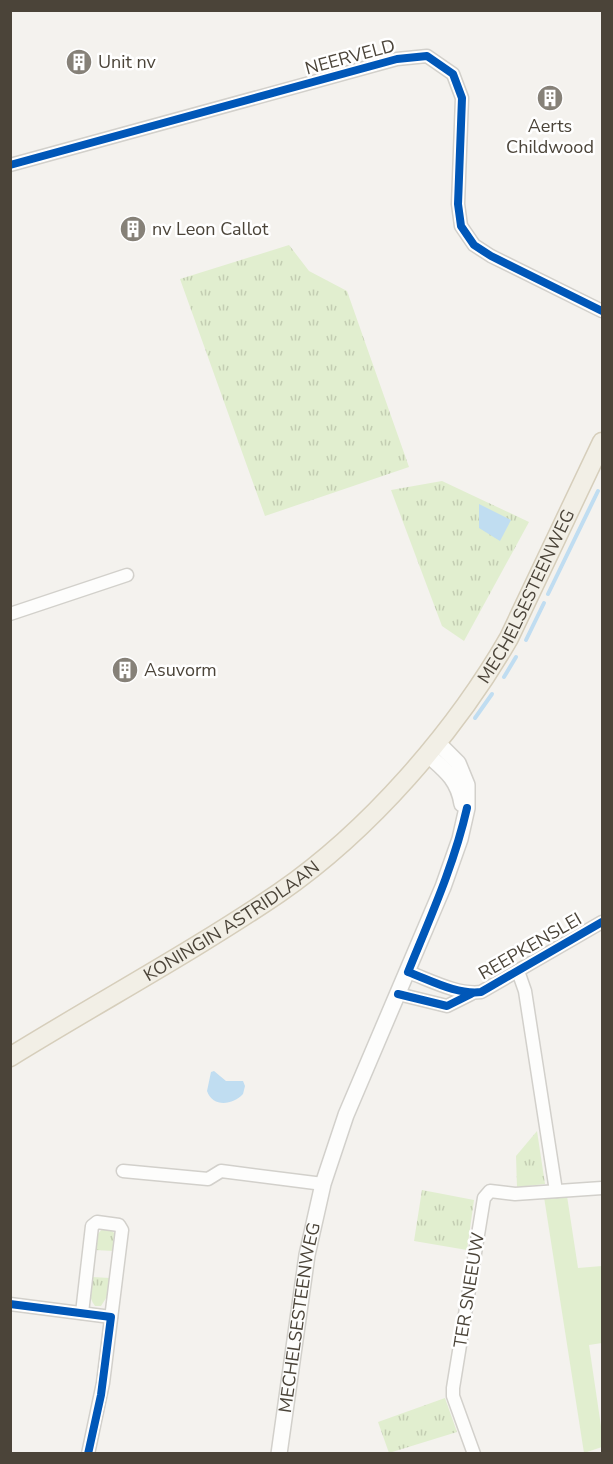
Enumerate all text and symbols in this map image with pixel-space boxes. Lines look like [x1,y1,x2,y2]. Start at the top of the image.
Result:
street label: NEERVELD [302,33,398,81]
building icon: Unit nv [64,47,94,77]
place label: Unit nv [98,50,157,74]
building icon: Aerts Childwood [535,83,565,113]
place label: Aerts Childwood [506,114,594,159]
building icon: nv Leon Callot [118,214,148,244]
place label: nv Leon Callot [152,217,269,241]
street label: MECHELSESTEENWEG [472,505,580,688]
building icon: Asuvorm [110,655,140,685]
place label: Asuvorm [144,658,217,682]
street label: KONINGIN ASTRIDLAAN [139,855,324,987]
street label: REEPKENSLEI [474,907,586,985]
street label: MECHELSESTEENWEG [273,1220,326,1414]
street label: TER SNEEUW [448,1231,490,1349]

